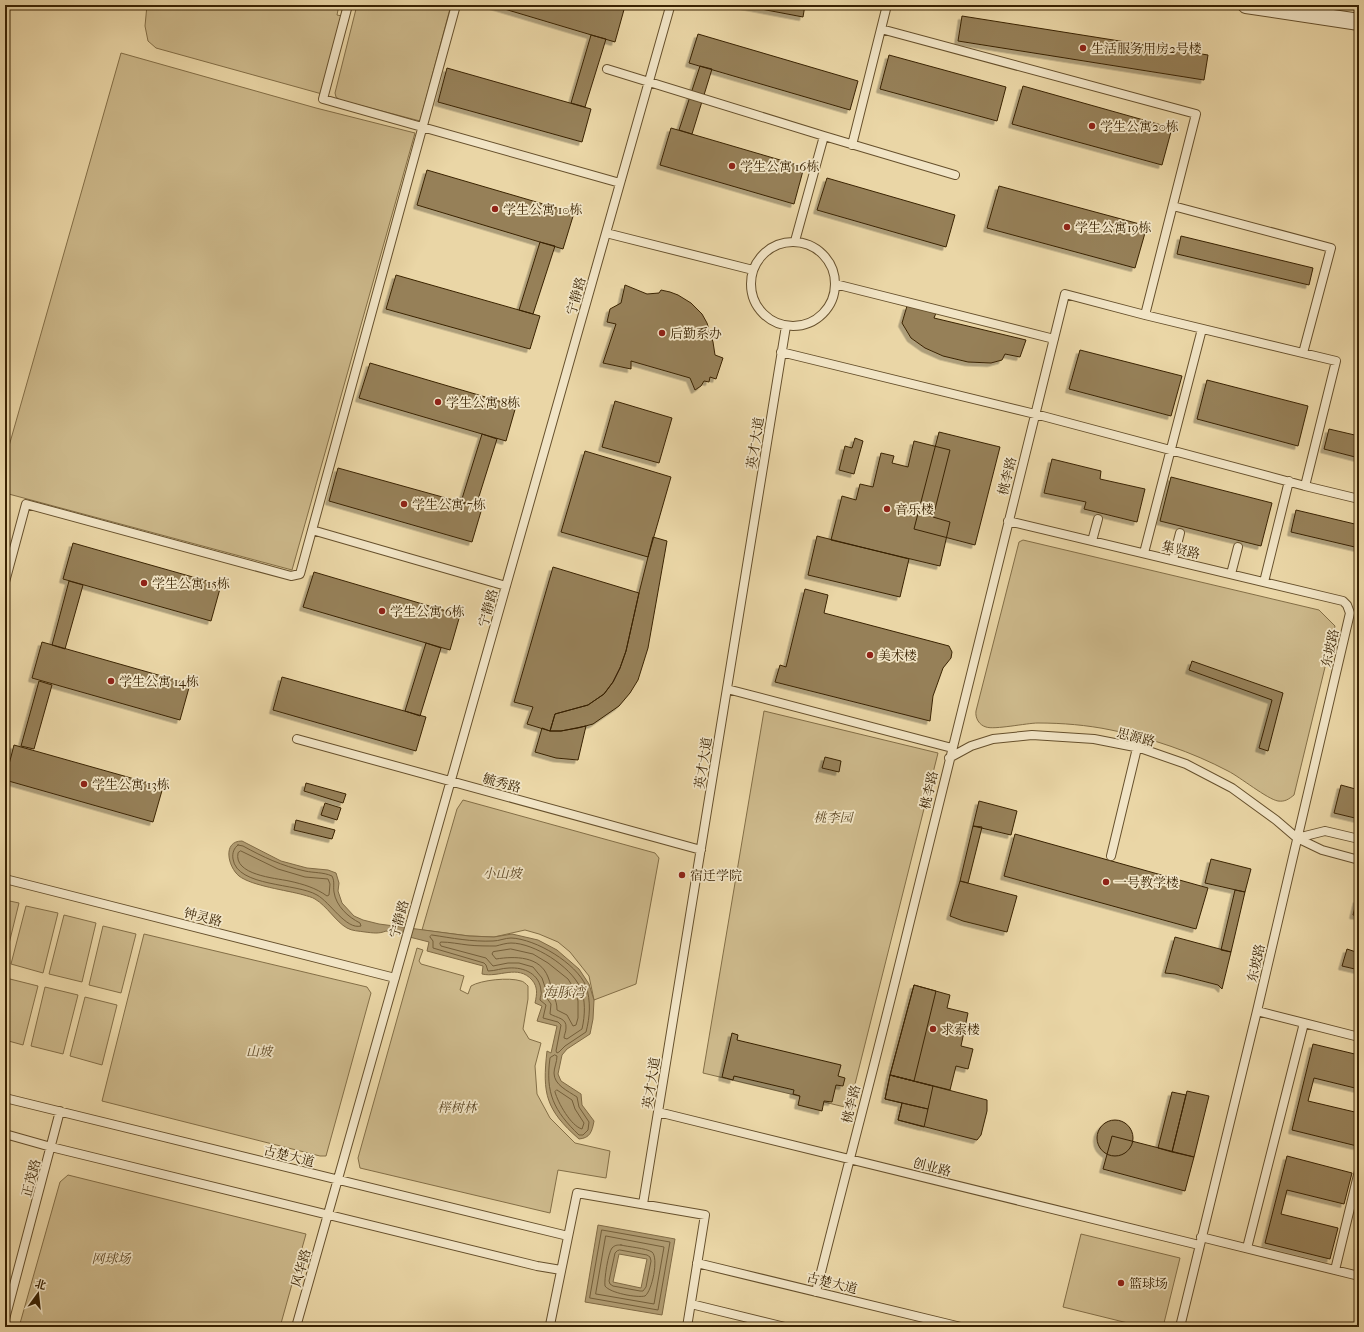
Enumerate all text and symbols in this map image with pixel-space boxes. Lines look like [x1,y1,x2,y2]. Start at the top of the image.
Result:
place label: 生活服务用房2号楼 [1091,41,1202,56]
marker: 生活服务用房2号楼 [1078,43,1088,53]
place label: 学生公寓20栋 [1100,119,1179,134]
marker: 学生公寓20栋 [1087,121,1097,131]
place label: 学生公寓 16栋 [740,159,819,174]
marker: 学生公寓 16栋 [727,161,737,171]
place label: 学生公寓 10栋 [503,202,583,217]
marker: 学生公寓 10栋 [490,204,500,214]
place label: 学生公寓19栋 [1075,220,1151,235]
marker: 学生公寓19栋 [1062,222,1072,232]
street label: 宁静路 [563,275,589,317]
place label: 后勤系办 [670,326,722,341]
marker: 后勤系办 [657,328,667,338]
place label: 学生公寓 8栋 [446,395,520,410]
marker: 学生公寓 8栋 [433,397,443,407]
street label: 英才大道 [744,416,766,470]
street label: 桃李路 [995,455,1019,497]
place label: 学生公寓 7栋 [412,497,486,512]
marker: 学生公寓 7栋 [399,499,409,509]
place label: 音乐楼 [895,502,934,517]
marker: 音乐楼 [882,504,892,514]
street label: 集贤路 [1160,538,1202,562]
place label: 学生公寓 15栋 [152,576,230,591]
marker: 学生公寓 15栋 [139,578,149,588]
street label: 宁静路 [475,587,501,629]
place label: 学生公寓 6栋 [390,604,465,619]
marker: 学生公寓 6栋 [377,606,387,616]
street label: 东坡路 [1318,627,1342,669]
place label: 美术楼 [878,648,917,663]
marker: 美术楼 [865,650,875,660]
place label: 学生公寓 14栋 [119,674,199,689]
marker: 学生公寓 14栋 [106,676,116,686]
street label: 思源路 [1115,725,1157,749]
street label: 英才大道 [692,736,714,790]
street label: 桃李路 [917,769,941,811]
street label: 毓秀路 [481,771,523,795]
place label: 学生公寓 13栋 [92,777,170,792]
marker: 学生公寓 13栋 [79,779,89,789]
park label: 桃李园 [813,810,854,825]
park label: 小山坡 [482,866,523,881]
place label: 宿迁学院 [690,868,742,883]
marker: 宿迁学院 [677,870,687,880]
place label: 一号教学楼 [1114,875,1179,890]
marker: 一号教学楼 [1101,877,1111,887]
street label: 宁静路 [386,898,412,940]
street label: 钟灵路 [182,905,224,929]
street label: 东坡路 [1244,942,1268,984]
water label: 海豚湾 [543,984,587,1001]
place label: 求索楼 [941,1022,980,1037]
marker: 求索楼 [928,1024,938,1034]
park label: 山坡 [246,1044,274,1059]
street label: 英才大道 [640,1056,662,1110]
street label: 桃李路 [839,1083,863,1125]
park label: 榉树林 [437,1100,478,1115]
street label: 古楚大道 [262,1142,316,1170]
street label: 创业路 [911,1155,953,1179]
street label: 正茂路 [19,1157,43,1199]
street label: 风华路 [288,1247,314,1289]
park label: 网球场 [91,1251,131,1266]
street label: 古楚大道 [805,1269,859,1297]
north arrow [18,1274,58,1314]
place label: 篮球场 [1129,1276,1168,1291]
text: 北 [33,1277,47,1293]
marker: 篮球场 [1116,1278,1126,1288]

